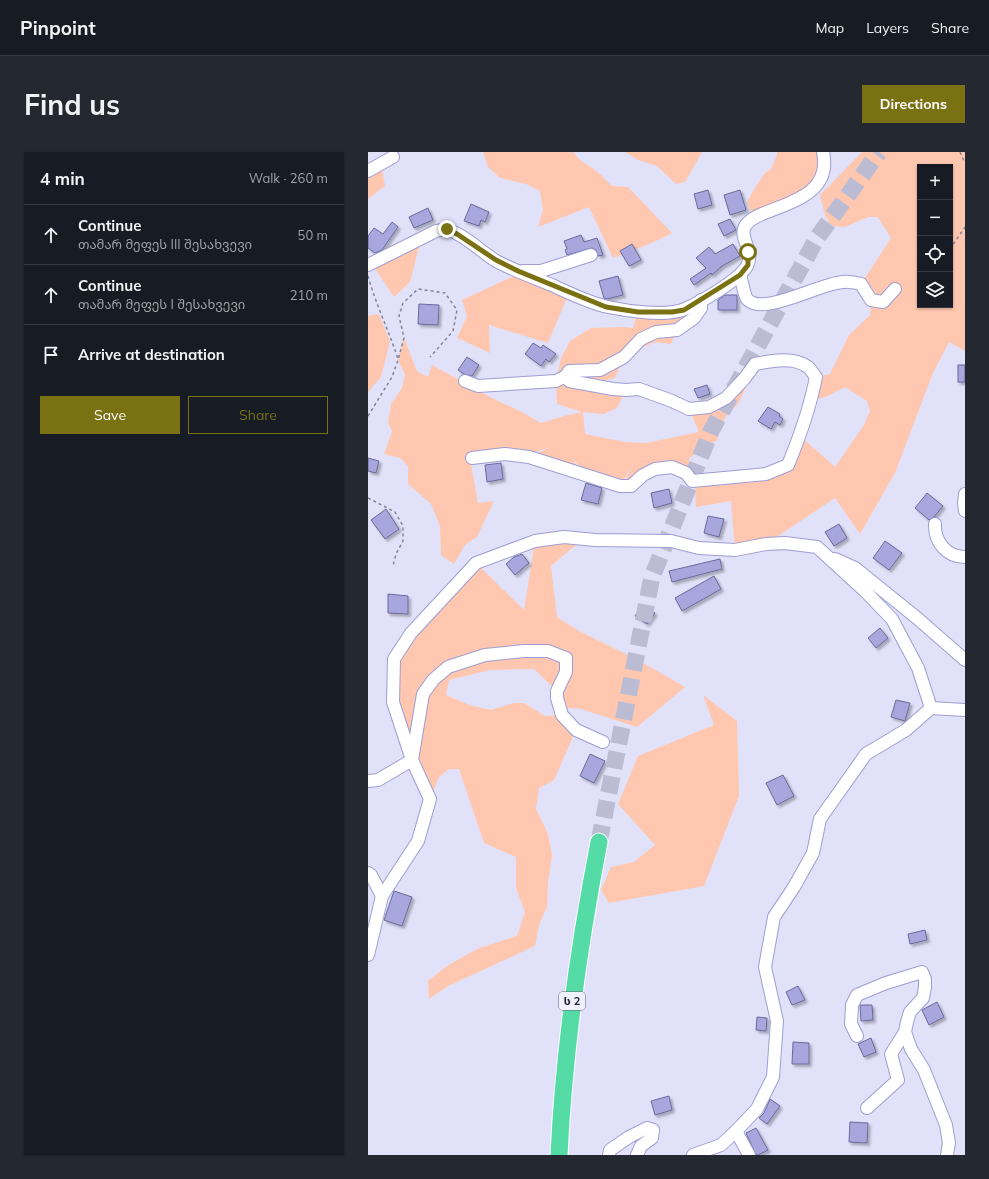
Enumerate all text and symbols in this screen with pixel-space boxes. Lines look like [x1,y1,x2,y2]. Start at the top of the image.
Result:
text: Pinpoint [20,16,96,40]
text: Map [815,19,844,37]
text: Layers [866,19,909,37]
text: Share [931,19,969,37]
button: Directions [862,85,965,123]
text: Find us [24,87,120,122]
map controls [917,164,953,308]
button: + [917,164,953,200]
text: 4 min [40,168,85,189]
text: Walk · 260 m [249,170,328,186]
button: − [917,200,953,236]
text: Continue [78,216,141,235]
route end [438,220,456,238]
icon: ahead [40,224,62,246]
text: 50 m [298,227,328,243]
text: თამარ მეფეს III შესახვევი [78,236,252,252]
button: locate [917,236,953,272]
route start [739,243,757,261]
button: layers [917,272,953,308]
text: Continue [78,276,141,295]
icon: ahead [40,284,62,306]
text: 210 m [290,287,328,303]
text: თამარ მეფეს I შესახვევი [78,296,245,312]
icon: arrive [40,344,62,366]
text: Arrive at destination [78,345,225,364]
button: Save [40,396,180,434]
button: Share [188,396,328,434]
road number: ს 2 [559,992,585,1010]

